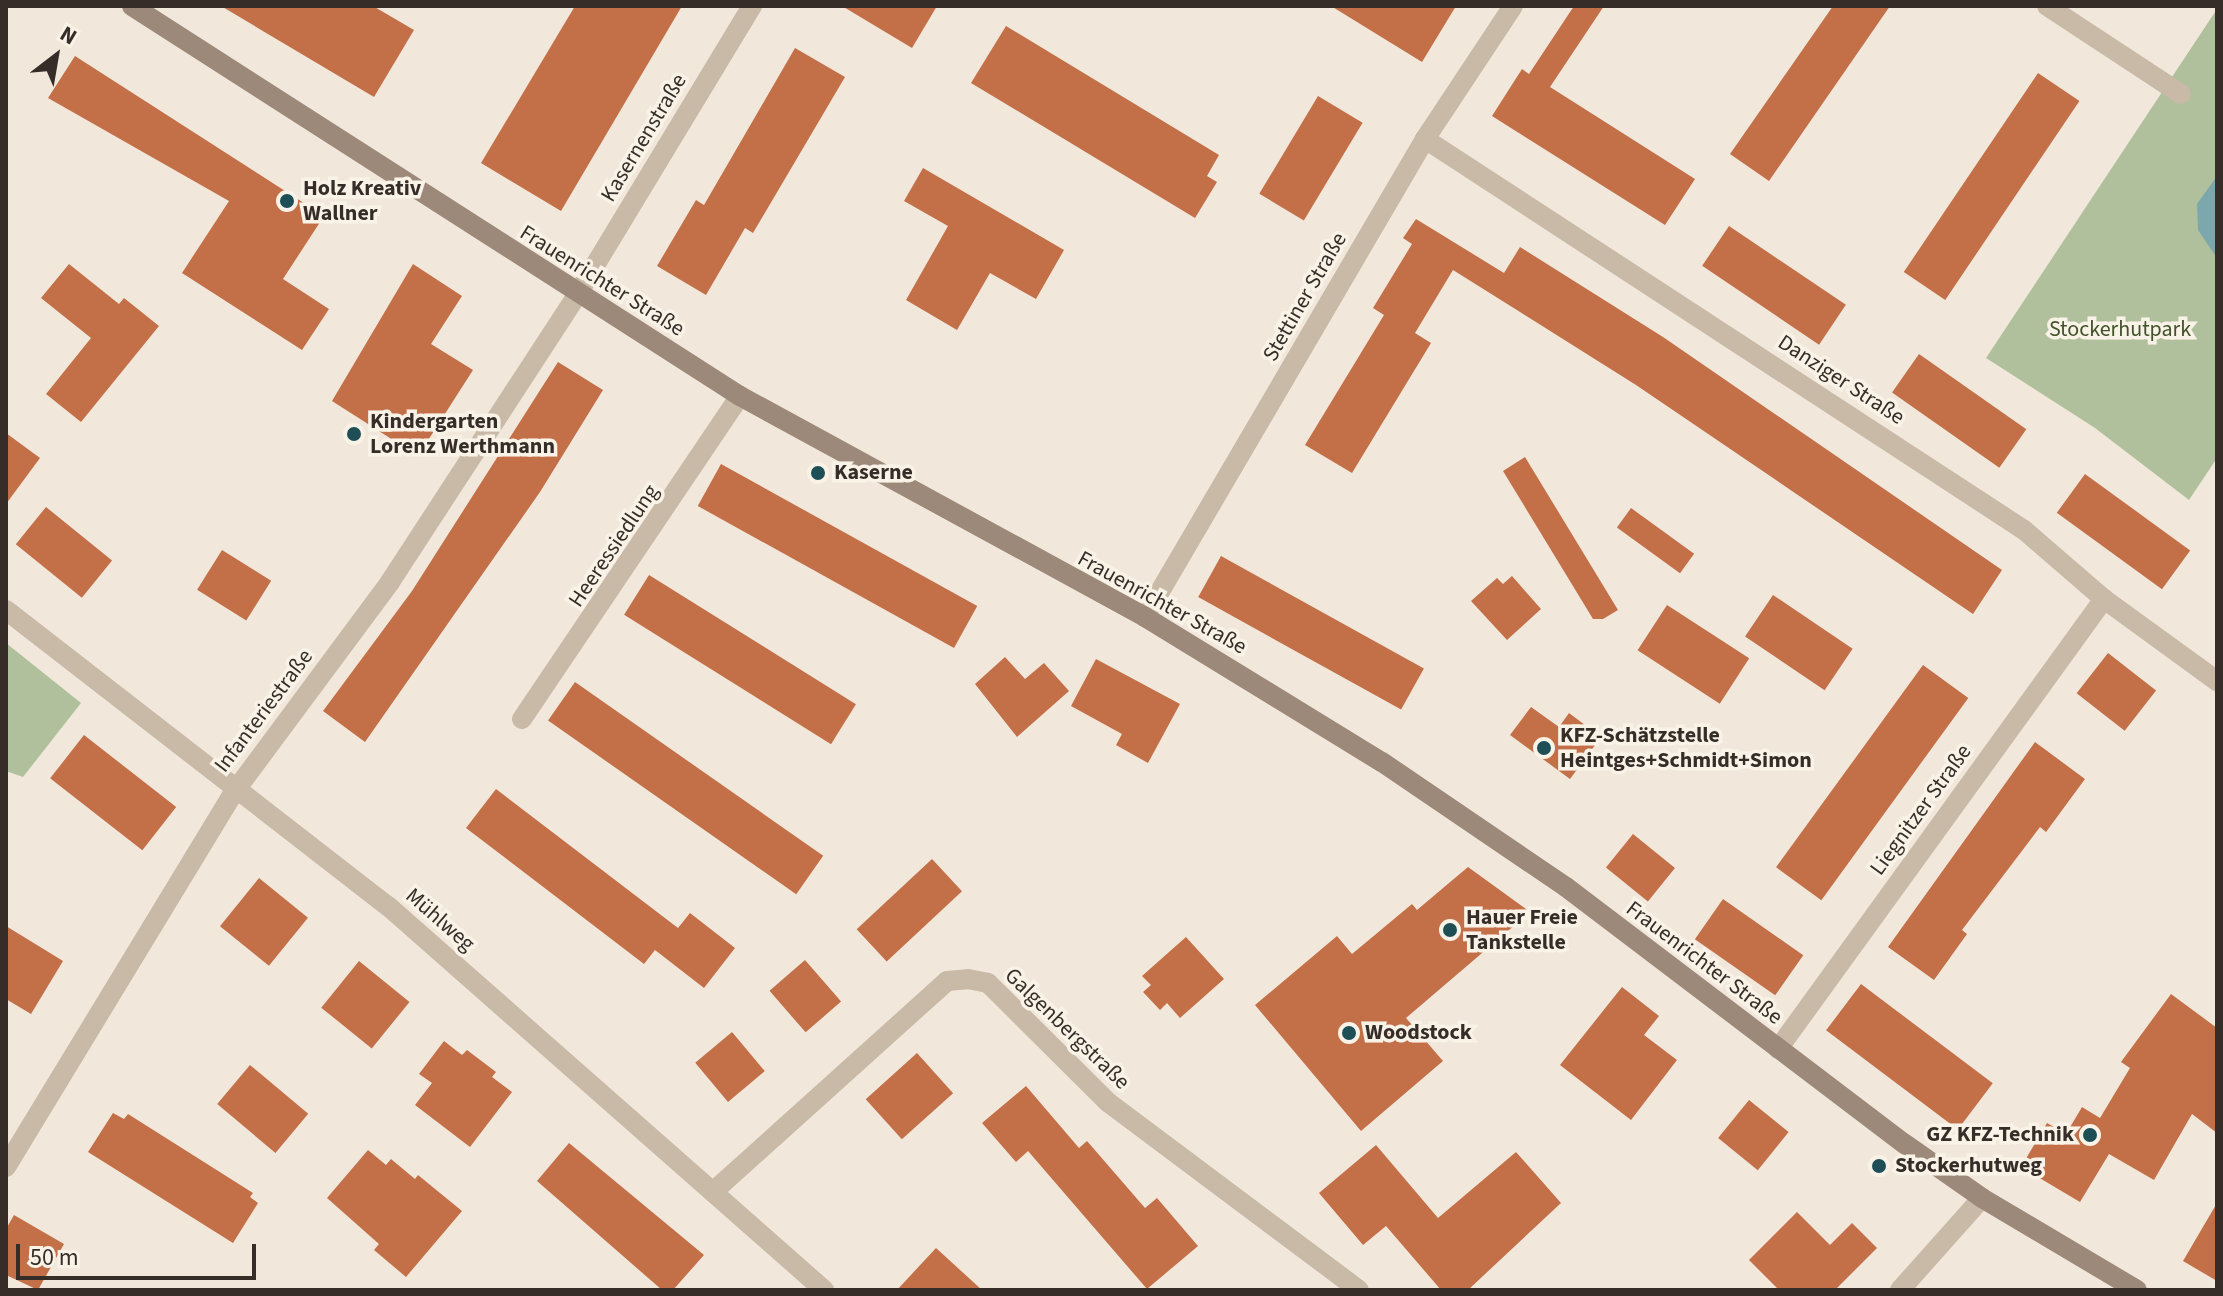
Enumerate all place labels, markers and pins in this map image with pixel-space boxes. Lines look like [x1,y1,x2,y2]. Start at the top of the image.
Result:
place label: Holz Kreativ Wallner [303,175,421,226]
marker: Holz Kreativ Wallner [278,192,296,210]
place label: Kindergarten Lorenz Werthmann [370,408,555,460]
marker: Kindergarten Lorenz Werthmann [345,425,363,443]
place label: Kaserne [834,460,913,486]
marker: Kaserne [809,464,827,482]
place label: KFZ-Schätzstelle Heintges+Schmidt+Simon [1560,722,1812,774]
marker: KFZ-Schätzstelle Heintges+Schmidt+Simon [1535,739,1553,757]
place label: Hauer Freie Tankstelle [1466,904,1578,956]
marker: Hauer Freie Tankstelle [1441,921,1459,939]
place label: Woodstock [1365,1020,1472,1046]
marker: Woodstock [1340,1024,1358,1042]
place label: GZ KFZ-Technik [1926,1122,2074,1148]
marker: GZ KFZ-Technik [2081,1126,2099,1144]
place label: Stockerhutweg [1895,1153,2042,1179]
marker: Stockerhutweg [1870,1157,1888,1175]

